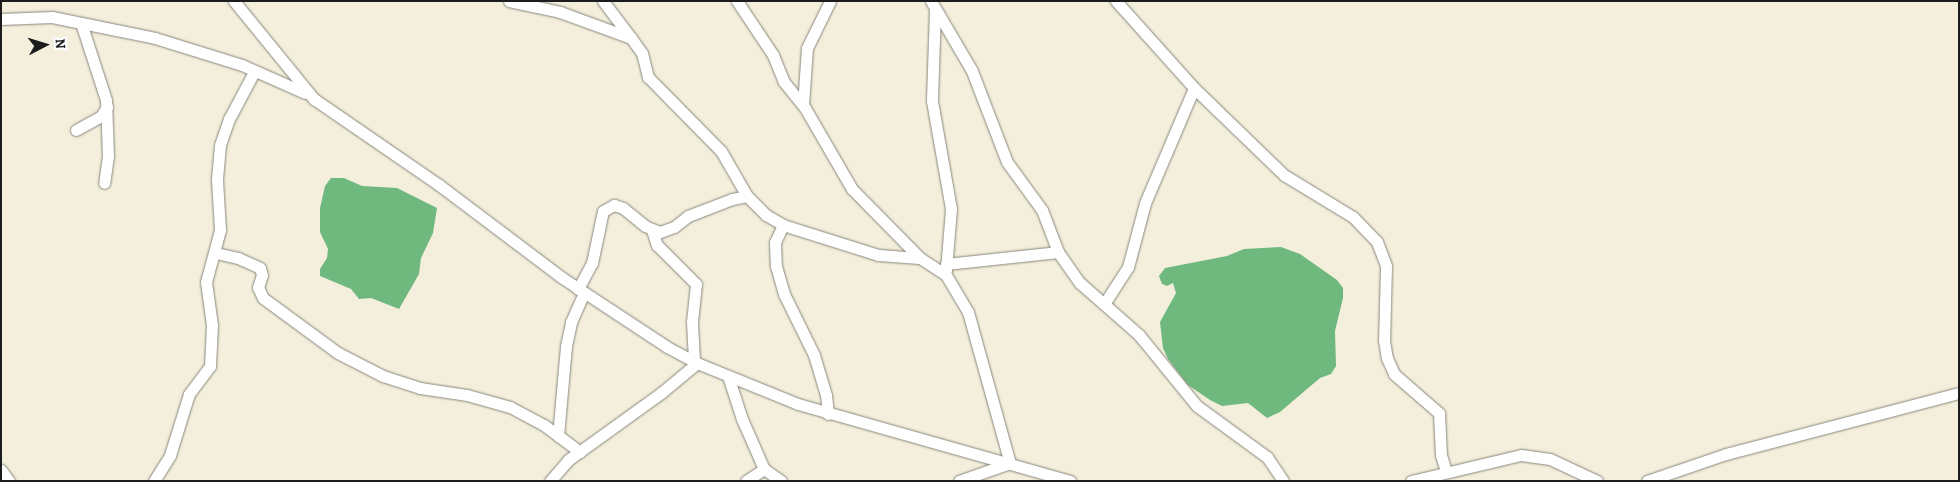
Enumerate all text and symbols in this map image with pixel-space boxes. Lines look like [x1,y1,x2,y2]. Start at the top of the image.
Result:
north arrow [20,20,70,70]
text: N [51,38,70,50]

